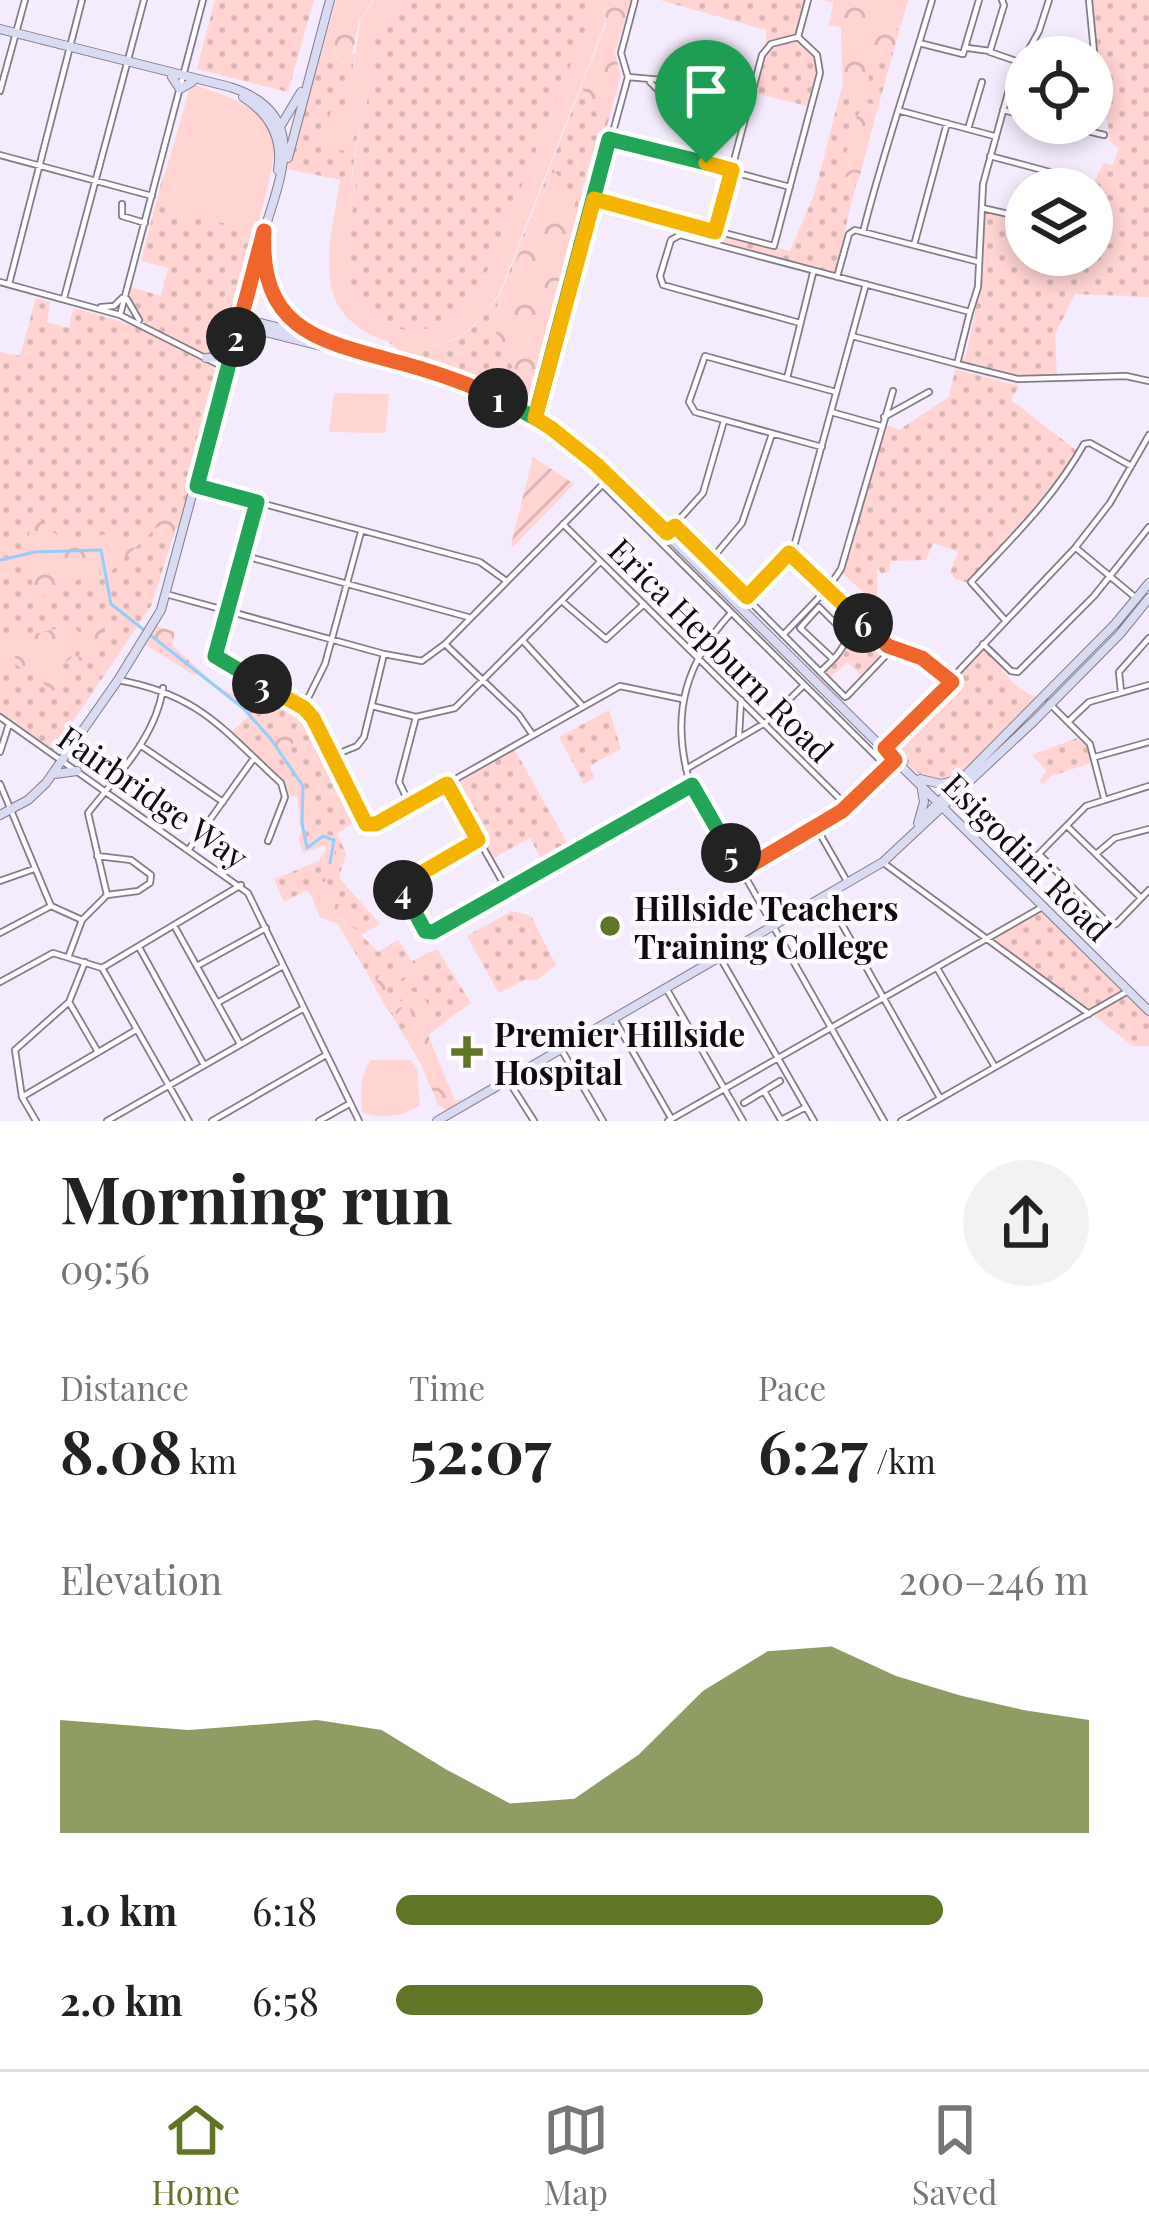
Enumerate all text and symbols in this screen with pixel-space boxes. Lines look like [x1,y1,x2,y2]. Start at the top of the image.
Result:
map controls [1005,36,1113,276]
button: locate [1005,36,1113,144]
pin [655,40,757,163]
icon: arrive [673,58,739,124]
button: layers [1005,168,1113,276]
pin: 2 [206,307,266,367]
text: 2 [227,315,245,359]
pin: 1 [468,368,528,428]
text: 1 [492,376,504,420]
street label: Erica Hepburn Road [600,527,844,771]
pin: 6 [833,593,893,653]
text: 6 [854,601,872,645]
pin: 3 [232,654,292,714]
text: 3 [254,662,270,706]
street label: Fairbridge Way [50,714,258,878]
street label: Esigodini Road [934,762,1122,950]
pin: 5 [701,823,761,883]
text: 5 [723,831,739,875]
pin: 4 [373,860,433,920]
text: 4 [394,868,412,912]
place label: Hillside Teachers Training College [634,885,898,967]
marker: Hillside Teachers Training College [597,913,623,939]
place label: Premier Hillside Hospital [494,1011,745,1093]
marker: Premier Hillside Hospital [451,1036,483,1068]
text: Morning run [60,1153,453,1241]
button: share [963,1160,1089,1286]
text: 09:56 [60,1242,150,1294]
text: Distance [60,1365,189,1409]
text: Time [409,1365,485,1409]
text: Pace [758,1365,826,1409]
text: 8.08 [60,1409,182,1489]
text: 52:07 [409,1409,551,1489]
text: 6:27 [758,1409,868,1489]
text: km [182,1438,237,1482]
text: /km [868,1438,936,1482]
text: Elevation [60,1553,222,1605]
text: 200–246 m [899,1553,1089,1605]
text: 1.0 km [60,1884,177,1936]
text: 6:18 [252,1884,317,1936]
text: 2.0 km [60,1974,183,2026]
text: 6:58 [252,1974,319,2026]
tab: Home [151,2097,240,2213]
tab: Map [543,2097,609,2213]
tab: Saved [912,2097,998,2213]

